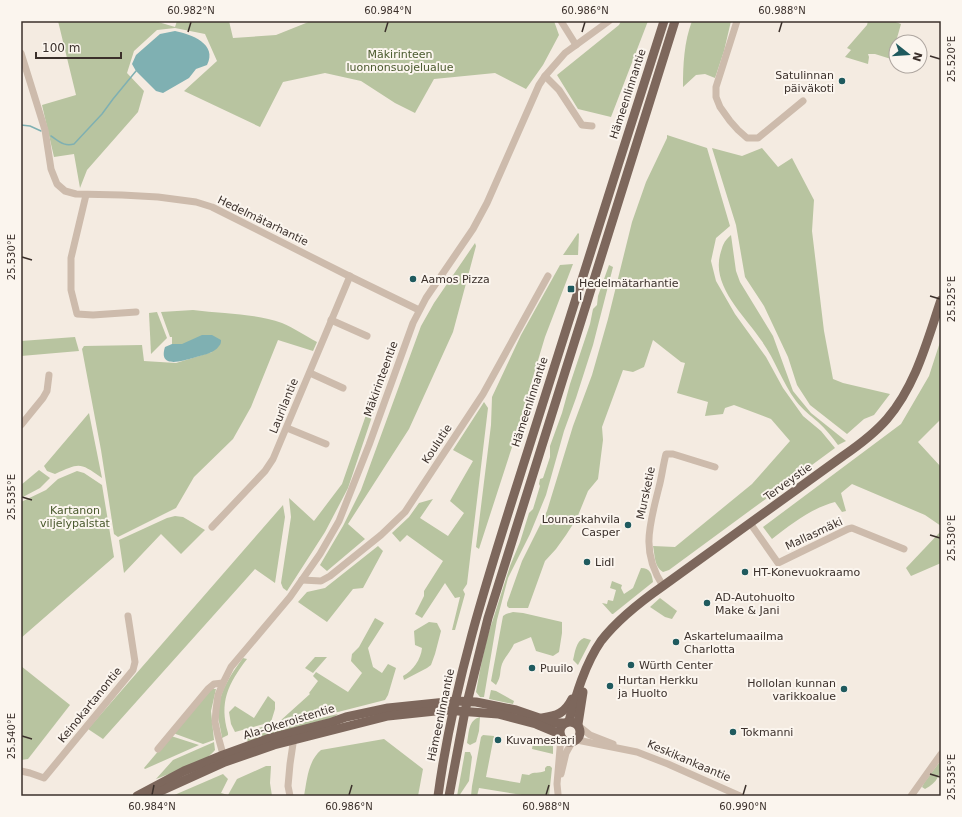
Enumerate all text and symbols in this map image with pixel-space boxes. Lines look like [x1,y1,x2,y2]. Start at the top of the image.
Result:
text: 60.982°N [167,5,215,16]
text: 60.984°N [364,5,412,16]
text: 60.986°N [561,5,609,16]
text: 60.988°N [758,5,806,16]
scale bar [36,34,121,60]
north arrow [888,34,928,74]
text: 25.520°E [946,36,957,82]
text: 100 m [42,41,80,55]
street label: Hämeenlinnantie [607,47,649,141]
park label: Mäkirinteen luonnonsuojelualue [346,48,454,74]
text: N [910,50,925,63]
place label: Satulinnan päiväkoti [775,69,834,95]
marker: Satulinnan päiväkoti [837,76,847,86]
street label: Hedelmätarhantie [215,193,311,249]
text: 25.530°E [6,234,17,280]
place label: Aamos Pizza [421,273,490,286]
marker: Aamos Pizza [408,274,418,284]
text: 25.525°E [946,276,957,322]
place label: Hedelmätarhantie I [579,277,679,303]
marker: Hedelmätarhantie I [566,284,576,294]
street label: Mäkirinteentie [361,339,401,418]
street label: Hämeenlinnantie [509,355,551,449]
street label: Laurilantie [267,376,301,435]
street label: Koulutie [419,422,455,466]
street label: Terveystie [761,460,815,504]
street label: Mursketie [634,465,658,521]
text: 25.535°E [6,474,17,520]
park label: Kartanon viljelypalstat [40,504,111,530]
place label: Lounaskahvila Casper [542,513,620,539]
street label: Mallasmäki [783,515,845,553]
text: 25.530°E [946,515,957,561]
marker: Lounaskahvila Casper [623,520,633,530]
place label: Lidl [595,556,614,569]
marker: Lidl [582,557,592,567]
place label: HT-Konevuokraamo [753,566,860,579]
marker: HT-Konevuokraamo [740,567,750,577]
place label: AD-Autohuolto Make & Jani [715,591,795,617]
marker: AD-Autohuolto Make & Jani [702,598,712,608]
place label: Askartelumaailma Charlotta [684,630,784,656]
marker: Askartelumaailma Charlotta [671,637,681,647]
place label: Würth Center [639,659,713,672]
marker: Würth Center [626,660,636,670]
place label: Puuilo [540,662,573,675]
marker: Puuilo [527,663,537,673]
street label: Keinokartanontie [56,664,125,745]
street label: Hämeenlinnantie [425,667,457,762]
place label: Hurtan Herkku ja Huolto [617,674,698,700]
place label: Hollolan kunnan varikkoalue [747,677,836,703]
marker: Hurtan Herkku ja Huolto [605,681,615,691]
marker: Hollolan kunnan varikkoalue [839,684,849,694]
street label: Ala-Okeroistentie [242,702,337,742]
text: 25.540°E [6,713,17,759]
place label: Tokmanni [740,726,793,739]
marker: Tokmanni [728,727,738,737]
place label: Kuvamestari [506,734,575,747]
marker: Kuvamestari [493,735,503,745]
street label: Keskikankaantie [645,738,733,785]
text: 25.535°E [946,754,957,800]
text: 60.984°N [128,801,176,812]
text: 60.986°N [325,801,373,812]
text: 60.988°N [522,801,570,812]
text: 60.990°N [719,801,767,812]

